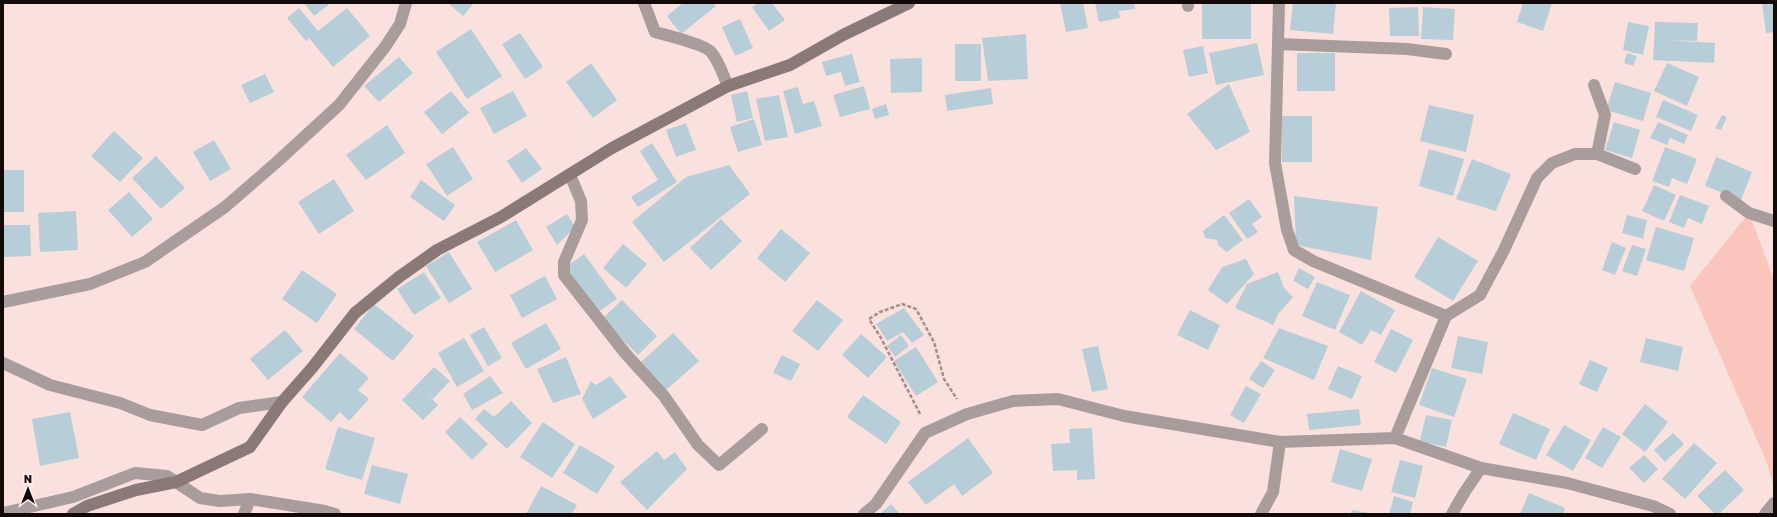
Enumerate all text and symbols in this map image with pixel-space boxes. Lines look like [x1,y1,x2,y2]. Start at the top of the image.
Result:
north arrow [8,469,48,509]
text: N [24,472,32,485]

